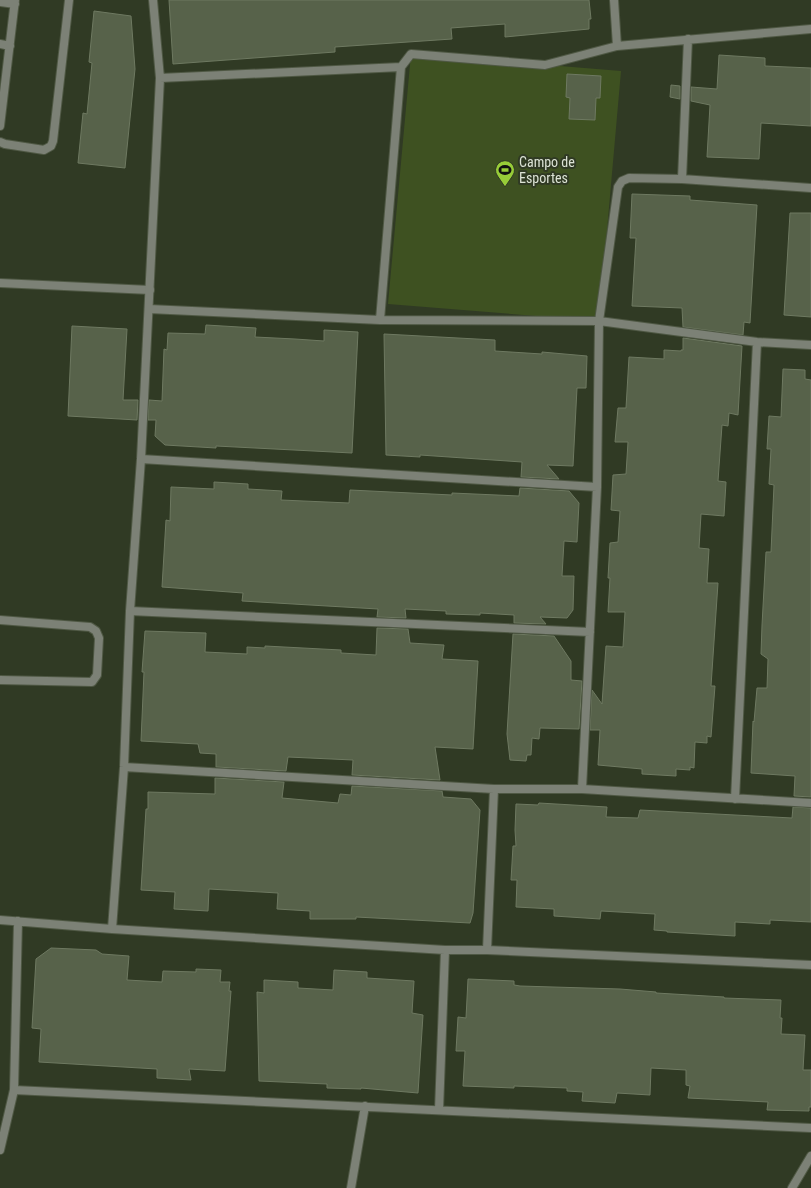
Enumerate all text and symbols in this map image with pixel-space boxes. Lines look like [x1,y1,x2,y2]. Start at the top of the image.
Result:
place label: Campo de Esportes [519,154,575,186]
sports icon: Campo de Esportes [494,159,516,187]

